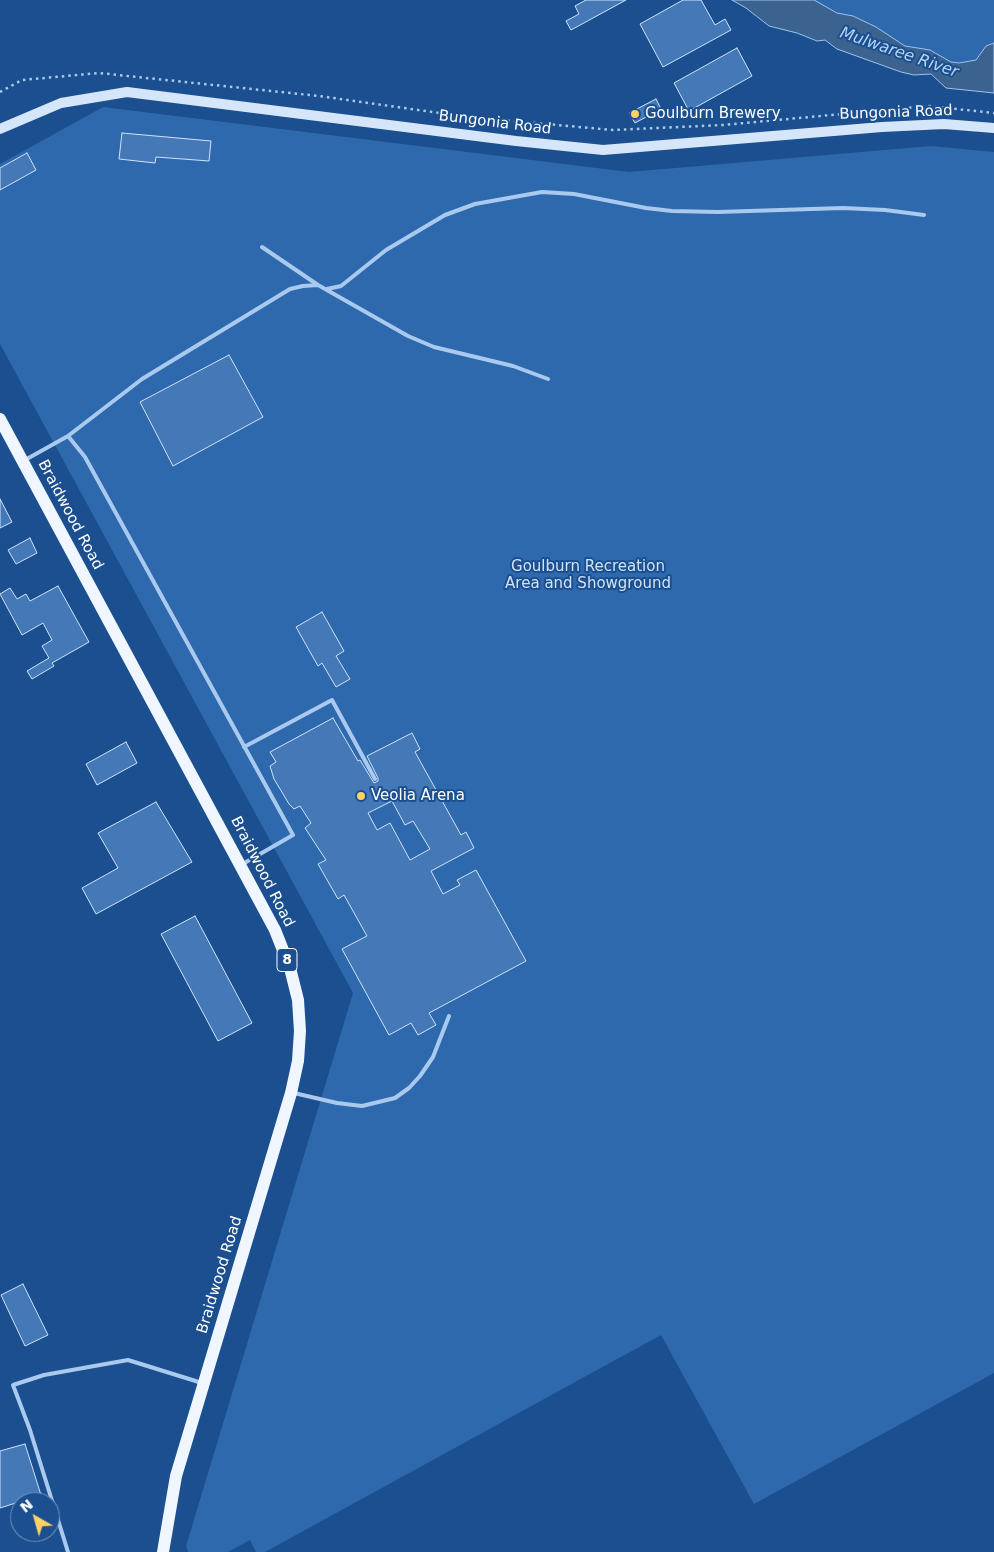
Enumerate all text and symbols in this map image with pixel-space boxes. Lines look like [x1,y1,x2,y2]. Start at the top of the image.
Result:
water label: Mulwaree River [837,24,961,82]
street label: Bungonia Road [839,102,953,124]
place label: Goulburn Brewery [645,105,781,123]
street label: Bungonia Road [438,107,552,139]
marker: Goulburn Brewery [629,108,641,120]
street label: Braidwood Road [33,457,107,573]
park label: Goulburn Recreation Area and Showground [505,558,671,593]
place label: Veolia Arena [371,787,465,805]
marker: Veolia Arena [355,790,367,802]
street label: Braidwood Road [226,814,298,930]
road number: 8 [277,948,297,972]
street label: Braidwood Road [194,1214,246,1336]
north arrow [10,1492,60,1542]
text: N [17,1496,36,1516]

